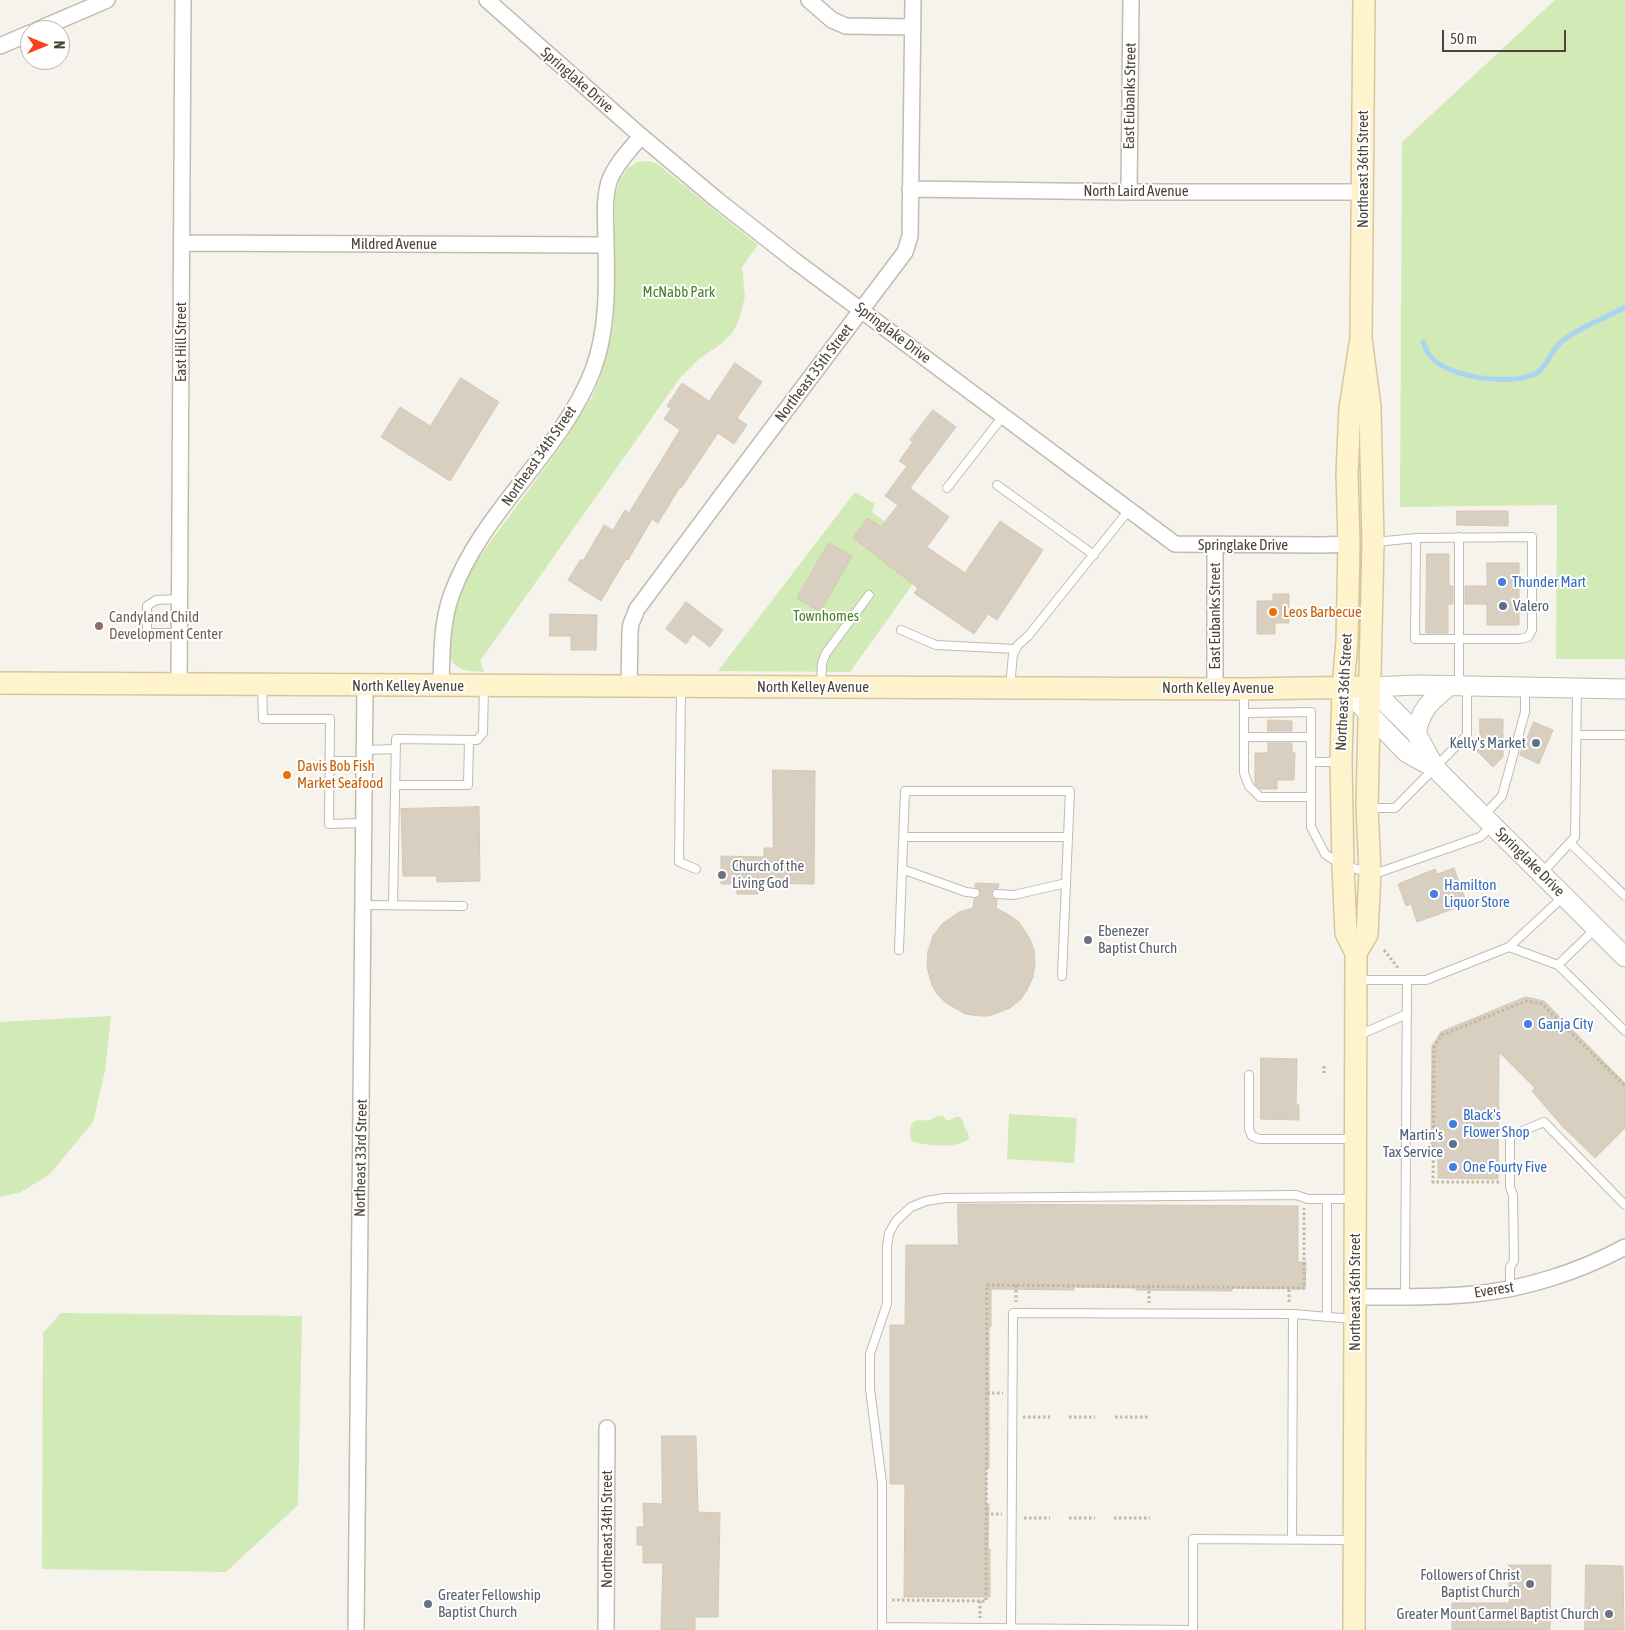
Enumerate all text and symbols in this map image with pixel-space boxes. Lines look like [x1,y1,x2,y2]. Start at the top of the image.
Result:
north arrow [20,20,70,70]
scale bar [1445,20,1569,52]
text: 50 m [1450,30,1477,47]
text: N [51,41,67,49]
street label: East Eubanks Street [1120,42,1140,150]
street label: Springlake Drive [537,44,617,116]
street label: Northeast 36th Street [1354,110,1372,228]
street label: North Laird Avenue [1083,182,1189,200]
street label: Mildred Avenue [351,235,437,253]
park label: McNabb Park [643,283,715,301]
street label: Springlake Drive [852,299,934,367]
street label: East Hill Street [172,302,190,382]
street label: Northeast 35th Street [771,321,857,425]
street label: Northeast 34th Street [498,403,580,509]
street label: Springlake Drive [1198,536,1288,554]
street label: East Eubanks Street [1206,563,1224,669]
place label: Thunder Mart [1512,573,1586,591]
marker: Thunder Mart [1496,576,1508,588]
place label: Valero [1513,597,1549,615]
marker: Valero [1497,600,1509,612]
place label: Leos Barbecue [1283,603,1362,621]
marker: Leos Barbecue [1267,606,1279,618]
park label: Townhomes [793,607,859,625]
place label: Candyland Child Development Center [109,608,222,643]
marker: Candyland Child Development Center [93,620,105,632]
street label: Northeast 36th Street [1332,633,1356,751]
street label: North Kelley Avenue [352,677,464,695]
street label: North Kelley Avenue [757,678,869,696]
street label: North Kelley Avenue [1162,679,1274,697]
place label: Kelly's Market [1449,734,1526,752]
marker: Kelly's Market [1530,737,1542,749]
place label: Davis Bob Fish Market Seafood [297,757,383,792]
marker: Davis Bob Fish Market Seafood [281,769,293,781]
street label: Springlake Drive [1492,824,1568,900]
place label: Church of the Living God [732,857,804,892]
marker: Church of the Living God [716,869,728,881]
place label: Hamilton Liquor Store [1444,876,1510,911]
marker: Hamilton Liquor Store [1428,888,1440,900]
place label: Ebenezer Baptist Church [1098,922,1177,957]
marker: Ebenezer Baptist Church [1082,934,1094,946]
place label: Ganja City [1538,1015,1593,1033]
marker: Ganja City [1522,1018,1534,1030]
street label: Northeast 33rd Street [351,1099,371,1217]
place label: Black's Flower Shop [1463,1106,1530,1141]
marker: Black's Flower Shop [1447,1118,1459,1130]
place label: Martin's Tax Service [1383,1126,1443,1161]
marker: Martin's Tax Service [1447,1138,1459,1150]
place label: One Fourty Five [1463,1158,1547,1176]
marker: One Fourty Five [1447,1161,1459,1173]
street label: Northeast 36th Street [1346,1233,1364,1351]
street label: Everest [1473,1278,1515,1302]
street label: Northeast 34th Street [598,1470,616,1588]
place label: Followers of Christ Baptist Church [1420,1566,1520,1601]
marker: Followers of Christ Baptist Church [1524,1578,1536,1590]
place label: Greater Fellowship Baptist Church [438,1586,541,1621]
marker: Greater Fellowship Baptist Church [422,1598,434,1610]
place label: Greater Mount Carmel Baptist Church [1396,1605,1599,1623]
marker: Greater Mount Carmel Baptist Church [1603,1608,1615,1620]

